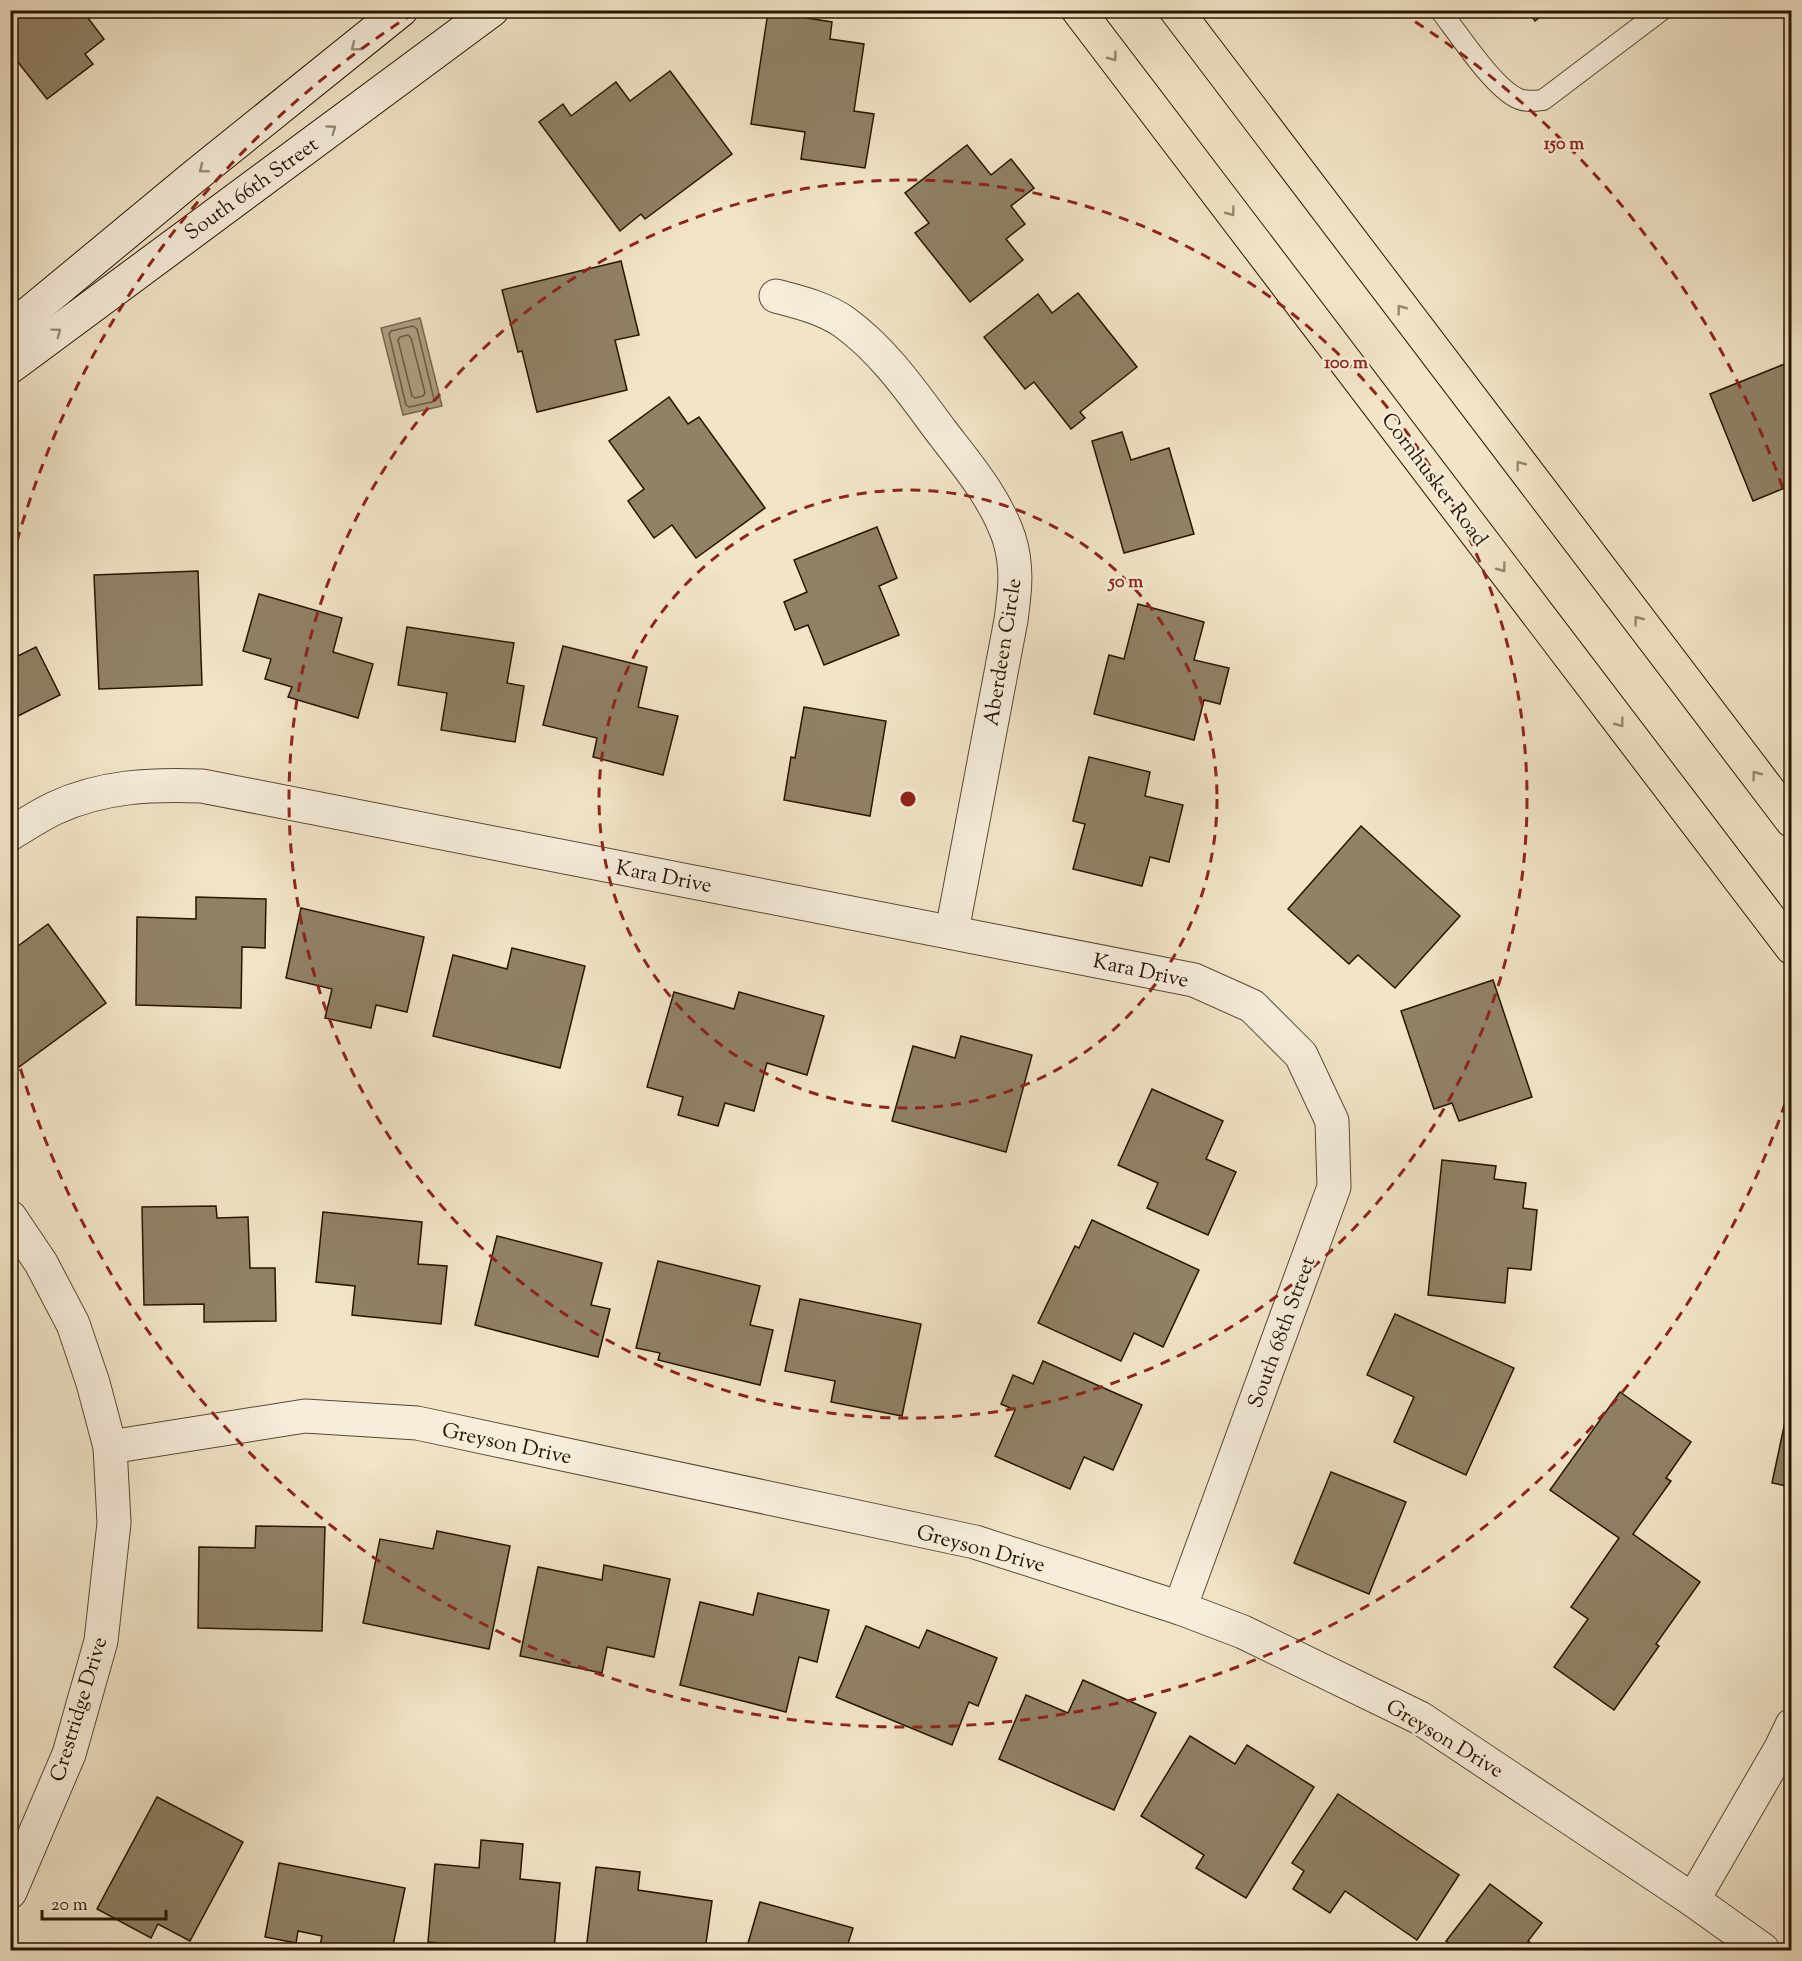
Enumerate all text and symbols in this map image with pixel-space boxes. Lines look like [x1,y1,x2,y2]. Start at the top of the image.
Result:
one-way arrow [351,40,362,51]
one-way arrow [1106,50,1117,61]
one-way arrow [326,125,337,136]
street label: South 66th Street [179,131,325,249]
text: 150 m [1544,132,1584,158]
one-way arrow [199,162,210,173]
one-way arrow [1224,206,1235,217]
one-way arrow [1398,305,1409,316]
one-way arrow [51,328,62,339]
text: 100 m [1324,351,1368,377]
street label: Cornhusker Road [1373,407,1494,554]
one-way arrow [1516,460,1527,471]
one-way arrow [1495,561,1506,572]
text: 50 m [1107,570,1143,596]
street label: Aberdeen Circle [977,576,1030,728]
one-way arrow [1634,615,1645,626]
one-way arrow [1613,716,1624,727]
one-way arrow [1752,770,1763,781]
centre of rings [898,789,918,809]
street label: Kara Drive [613,854,714,902]
street label: Kara Drive [1090,947,1191,997]
street label: South 68th Street [1242,1253,1324,1413]
street label: Greyson Drive [439,1417,574,1473]
street label: Greyson Drive [913,1518,1048,1582]
street label: Crestridge Drive [44,1633,116,1786]
street label: Greyson Drive [1380,1693,1508,1787]
scale bar [42,1883,166,1921]
text: 20 m [51,1893,88,1919]

